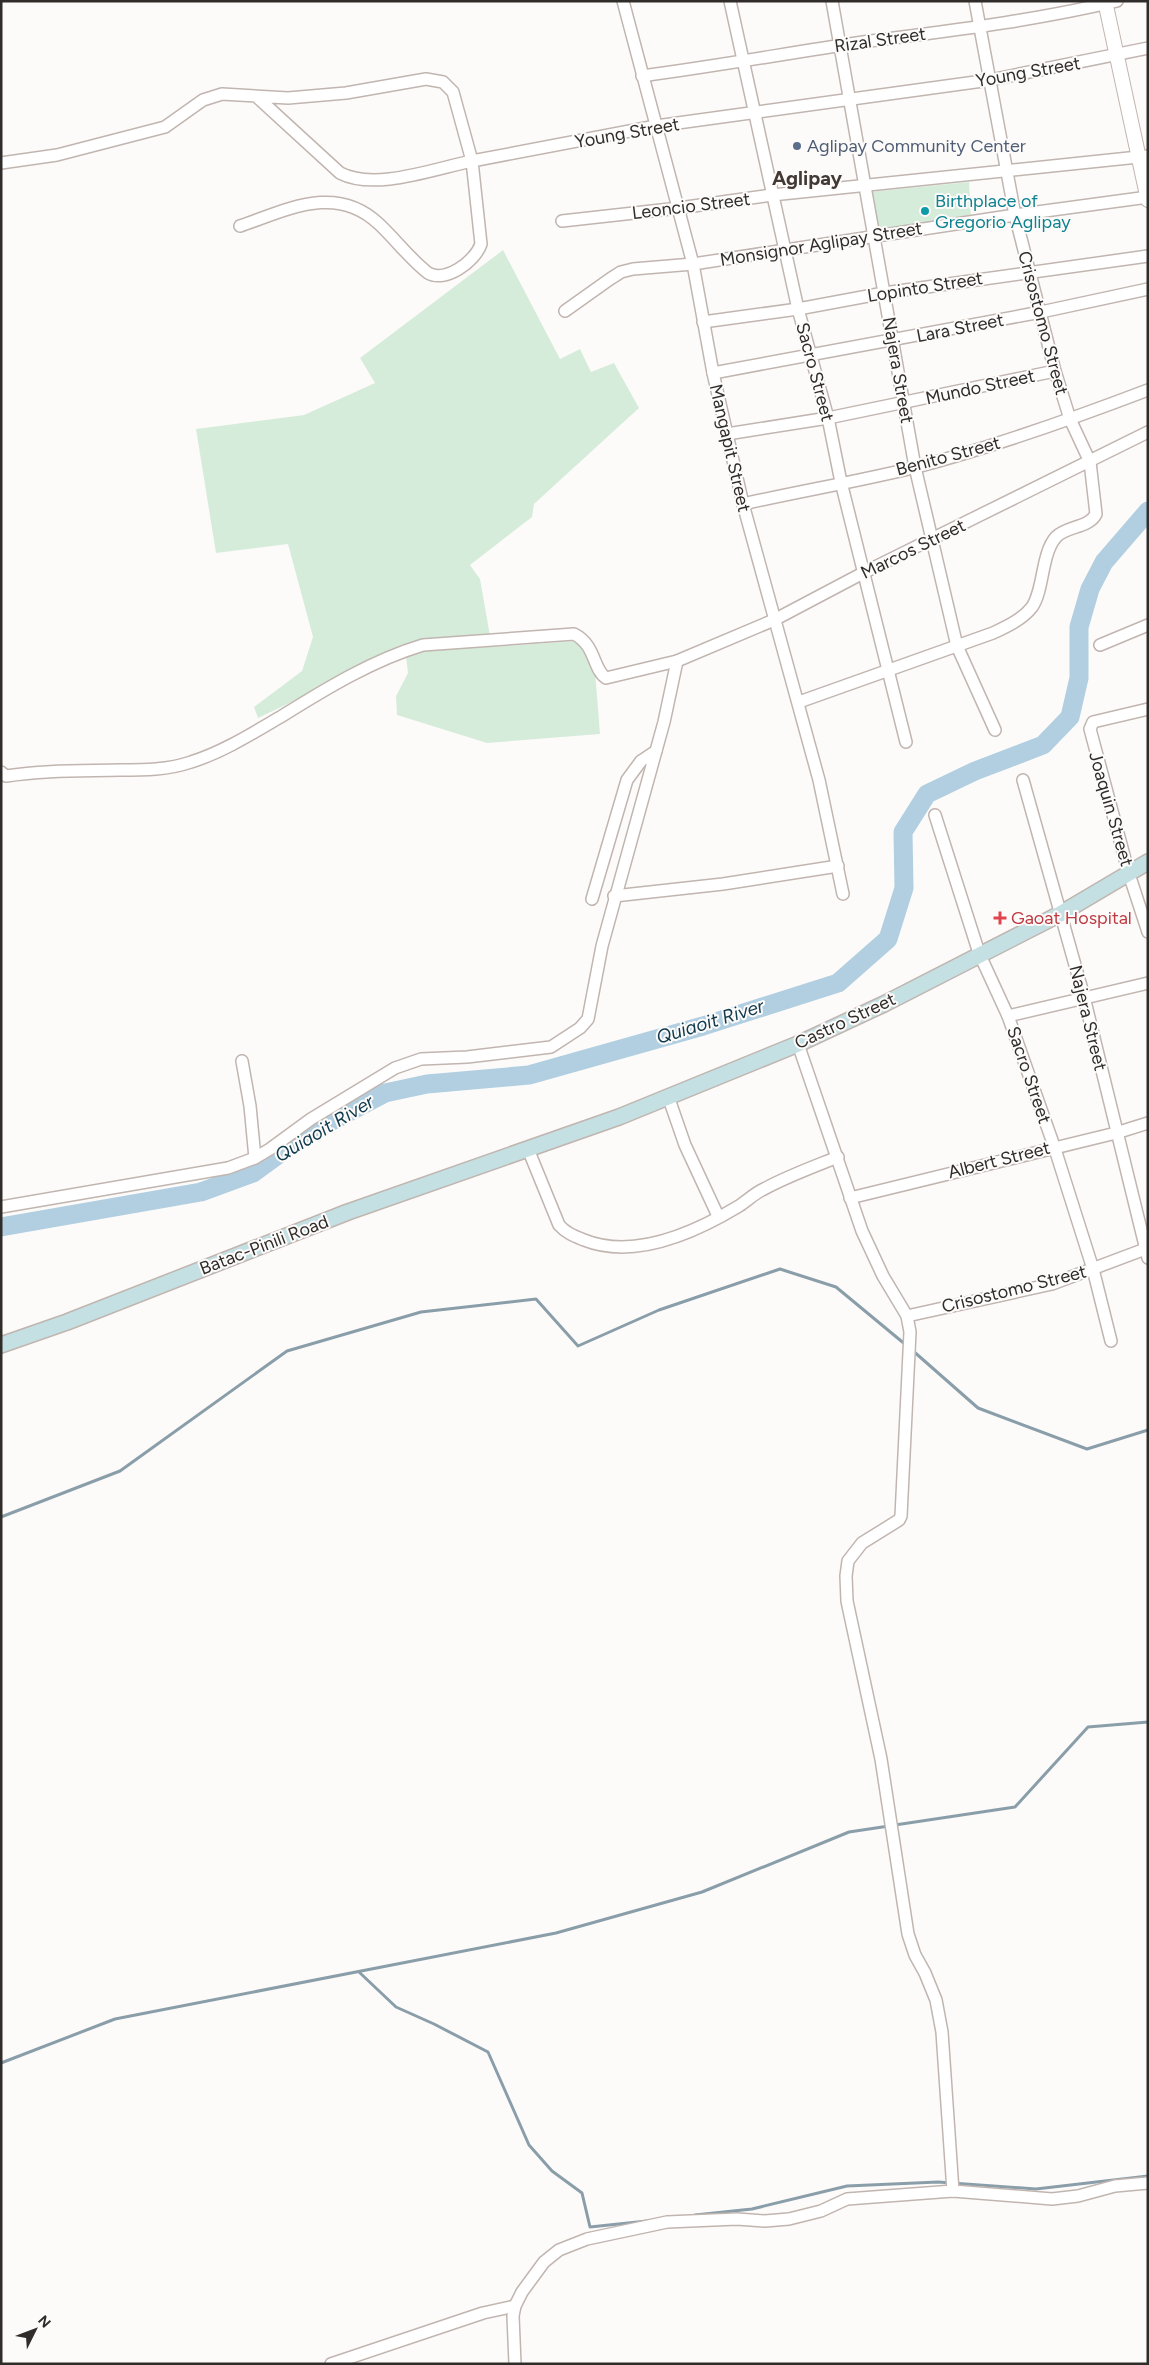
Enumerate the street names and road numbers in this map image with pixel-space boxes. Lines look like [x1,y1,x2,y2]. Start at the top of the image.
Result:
street label: Rizal Street [833,23,927,57]
street label: Young Street [974,52,1082,92]
street label: Young Street [573,113,681,153]
street label: Leoncio Street [631,188,752,224]
street label: Monsignor Aglipay Street [718,217,924,271]
street label: Crisostomo Street [1013,249,1073,398]
street label: Lopinto Street [866,267,985,307]
street label: Lara Street [914,309,1006,347]
street label: Najera Street [878,315,918,425]
street label: Sacro Street [791,320,839,424]
street label: Mundo Street [923,365,1037,409]
street label: Mangapit Street [705,382,755,514]
street label: Benito Street [893,431,1003,480]
street label: Marcos Street [857,514,969,584]
street label: Joaquin Street [1084,749,1138,869]
street label: Najera Street [1064,963,1112,1073]
street label: Castro Street [791,988,899,1054]
street label: Sacro Street [1002,1024,1056,1127]
street label: Albert Street [946,1137,1052,1183]
street label: Batac-Pinili Road [196,1210,332,1280]
street label: Crisostomo Street [939,1260,1089,1318]

